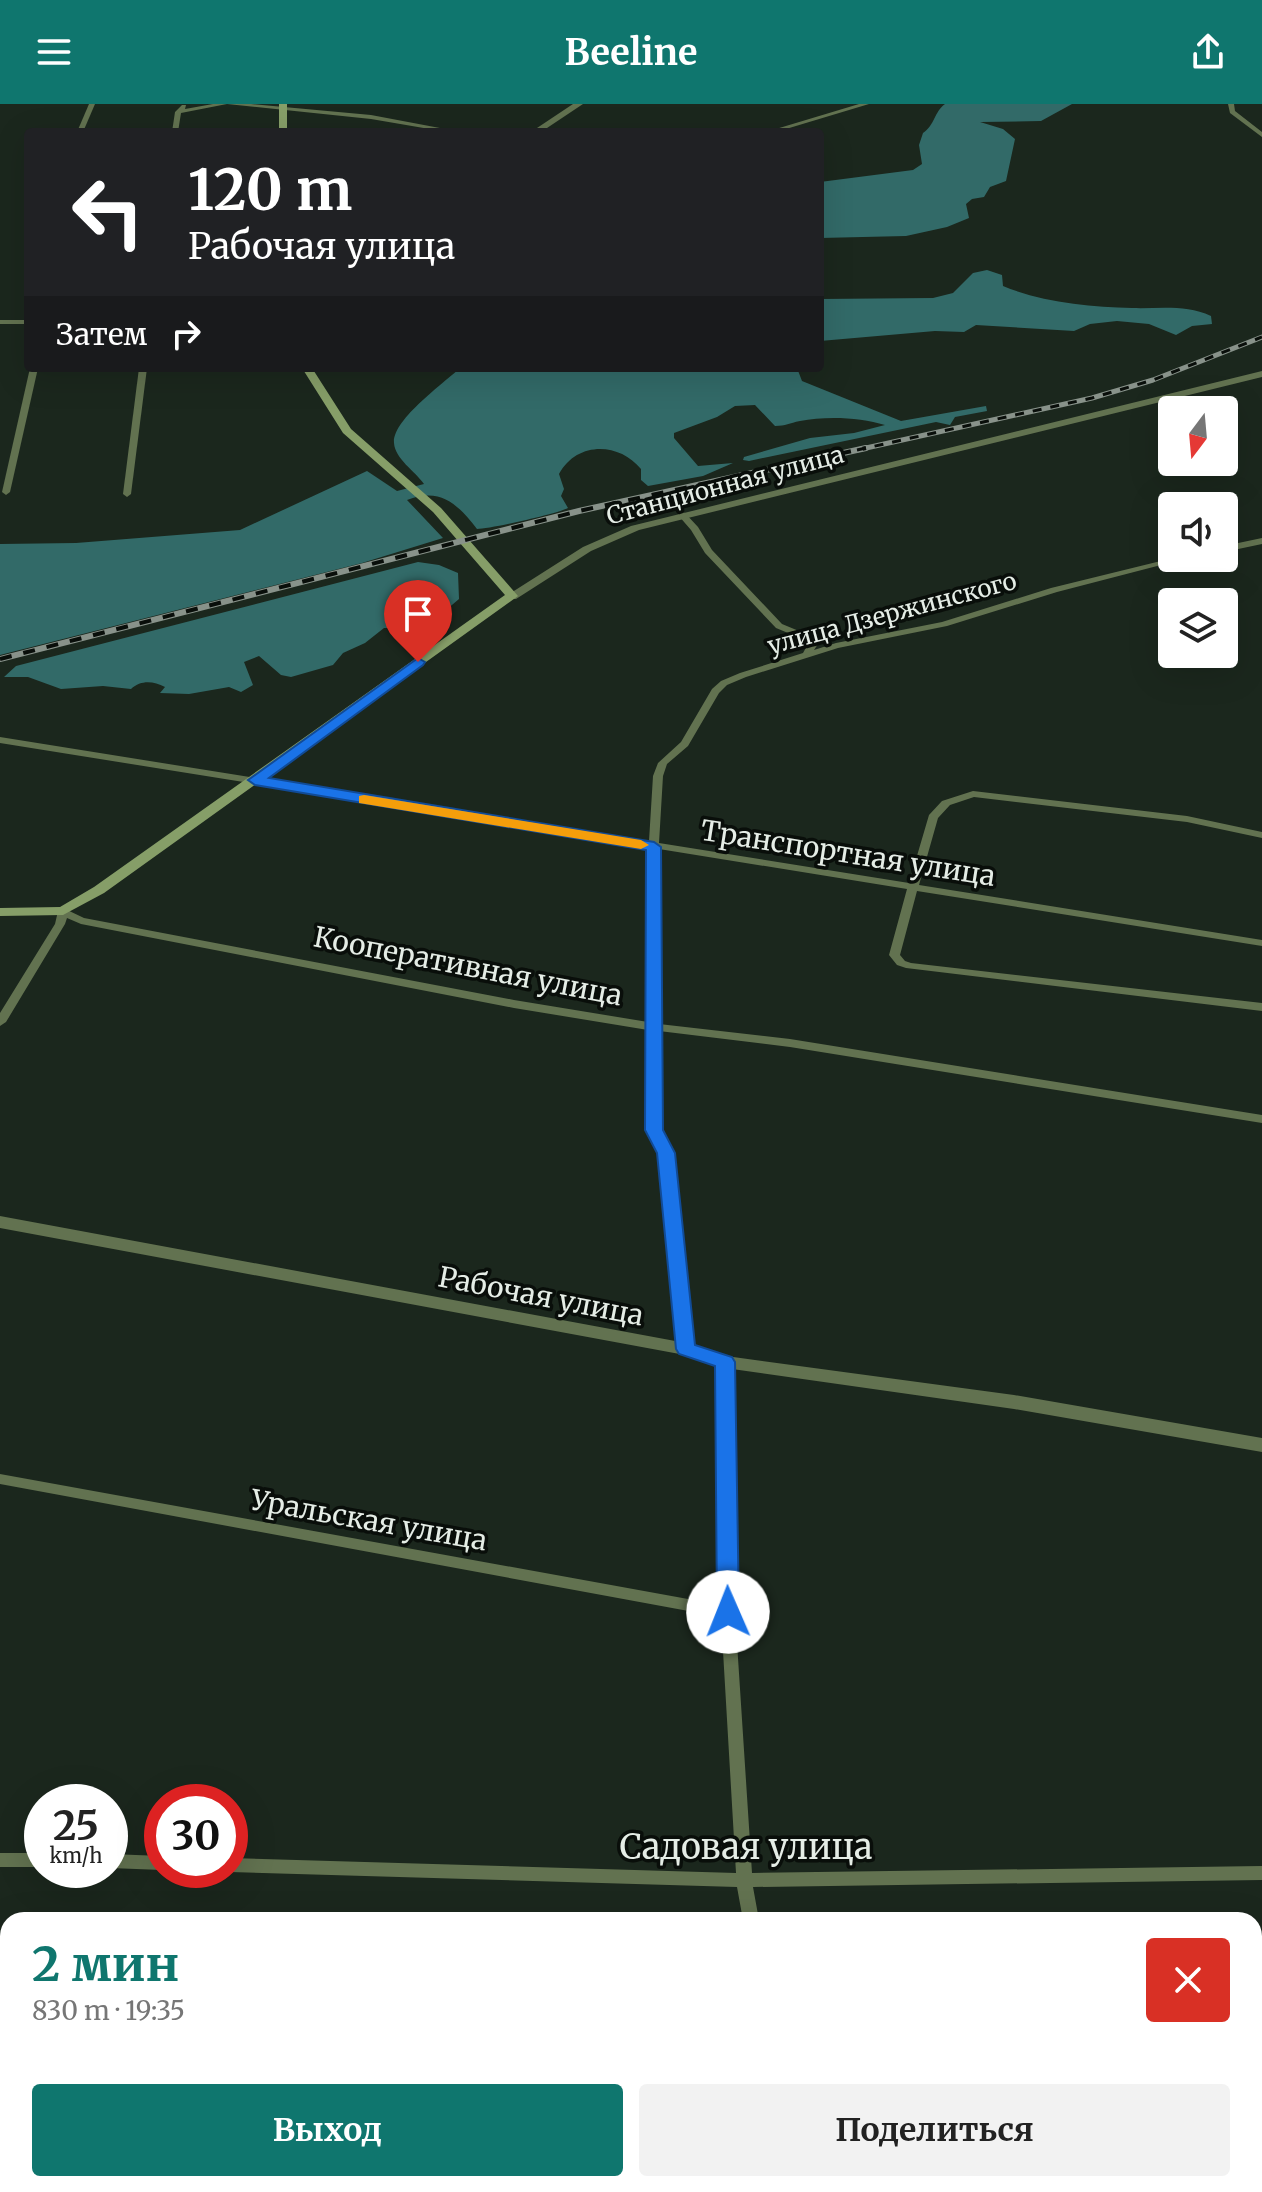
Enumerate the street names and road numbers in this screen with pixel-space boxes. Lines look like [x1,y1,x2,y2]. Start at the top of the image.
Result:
street label: Станционная улица [603,438,847,532]
street label: улица Дзержинского [764,565,1020,661]
street label: Транспортная улица [698,812,998,894]
street label: Кооперативная улица [311,918,625,1014]
street label: Рабочая улица [435,1258,647,1334]
street label: Уральская улица [247,1481,490,1558]
street label: Садовая улица [619,1826,873,1868]

